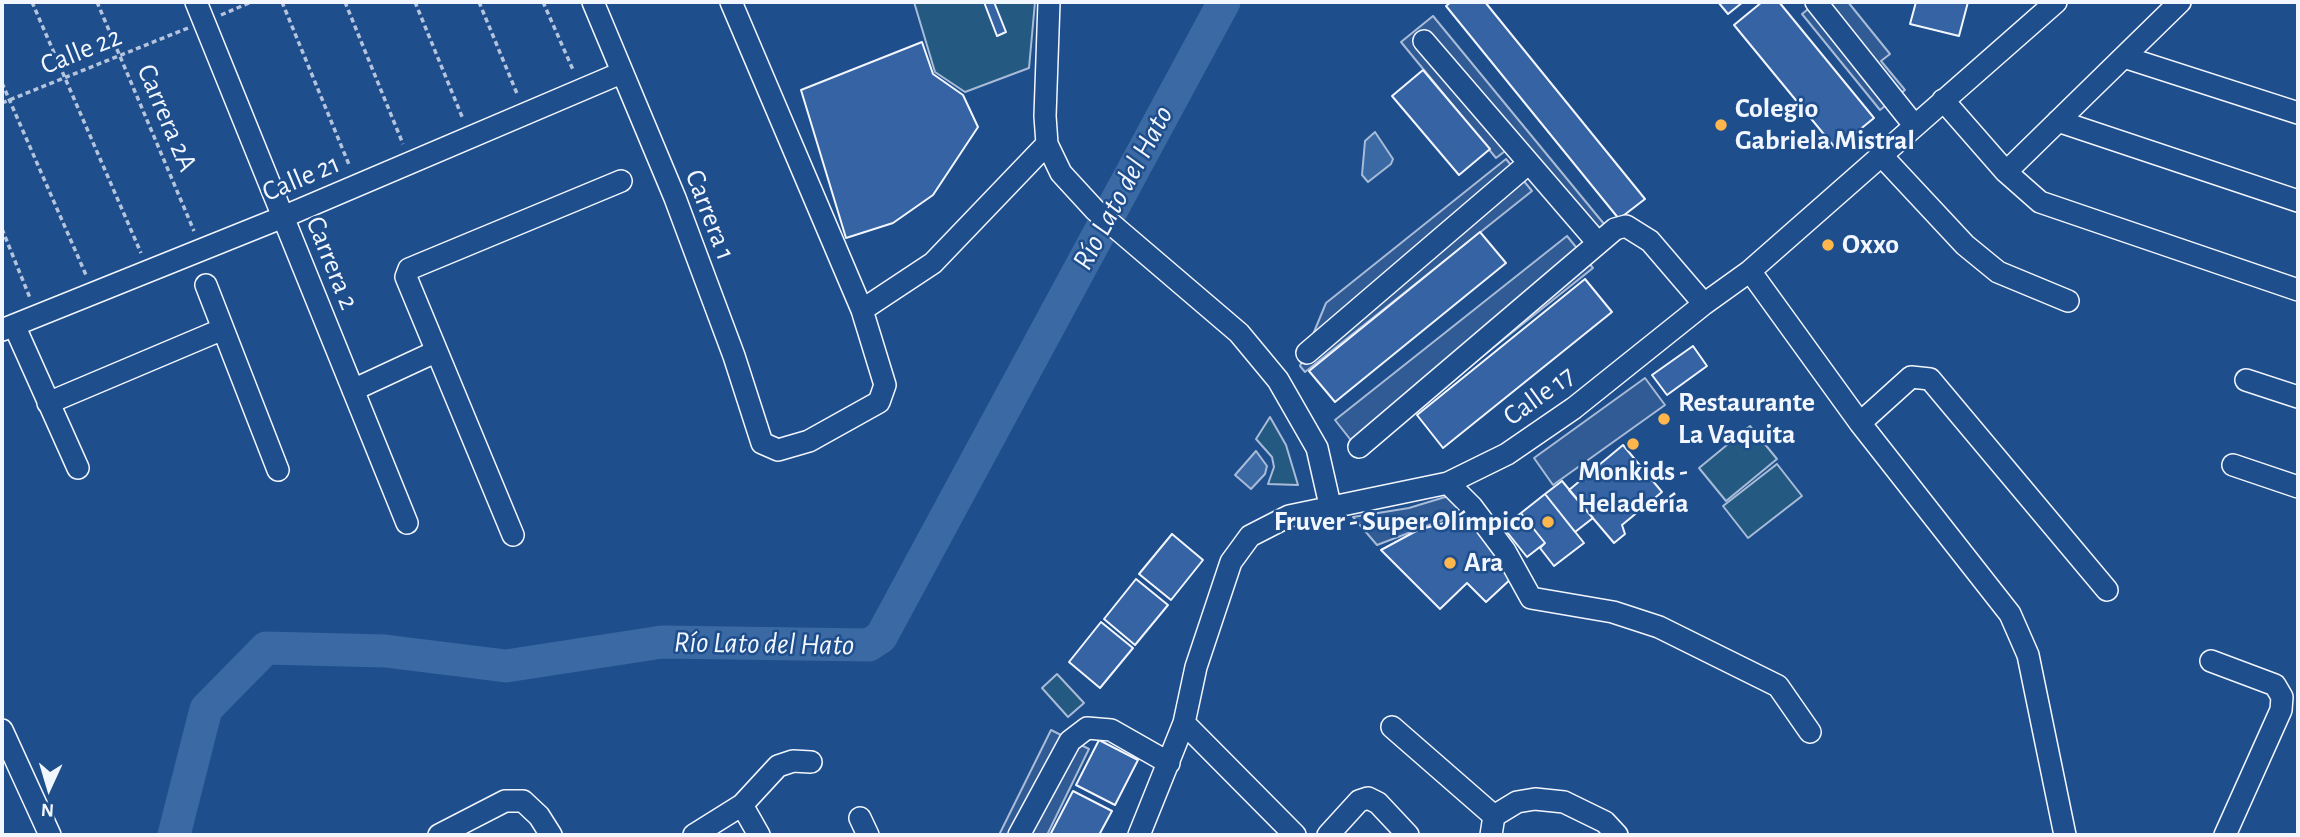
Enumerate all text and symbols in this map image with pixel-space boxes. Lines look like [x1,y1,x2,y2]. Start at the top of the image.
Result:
street label: Calle 22 [36,20,126,82]
street label: Carrera 2A [129,59,205,177]
place label: Colegio Gabriela Mistral [1735,92,1915,158]
water label: Río Lato del Hato [1065,100,1181,276]
marker: Colegio Gabriela Mistral [1713,117,1729,133]
street label: Calle 21 [257,147,345,209]
street label: Carrera 1 [677,165,743,265]
street label: Carrera 2 [298,212,366,314]
place label: Oxxo [1842,228,1899,262]
marker: Oxxo [1820,237,1836,253]
street label: Calle 17 [1497,359,1581,433]
place label: Restaurante La Vaquita [1678,386,1815,452]
marker: Restaurante La Vaquita [1656,411,1672,427]
marker: Monkids - Heladería [1625,436,1641,452]
place label: Monkids - Heladería [1577,455,1689,521]
place label: Fruver - Super Olímpico [1274,505,1534,539]
marker: Fruver - Super Olímpico [1540,514,1556,530]
place label: Ara [1464,546,1504,580]
marker: Ara [1442,555,1458,571]
water label: Río Lato del Hato [673,624,855,664]
north arrow [14,753,84,823]
text: N [40,800,55,819]

